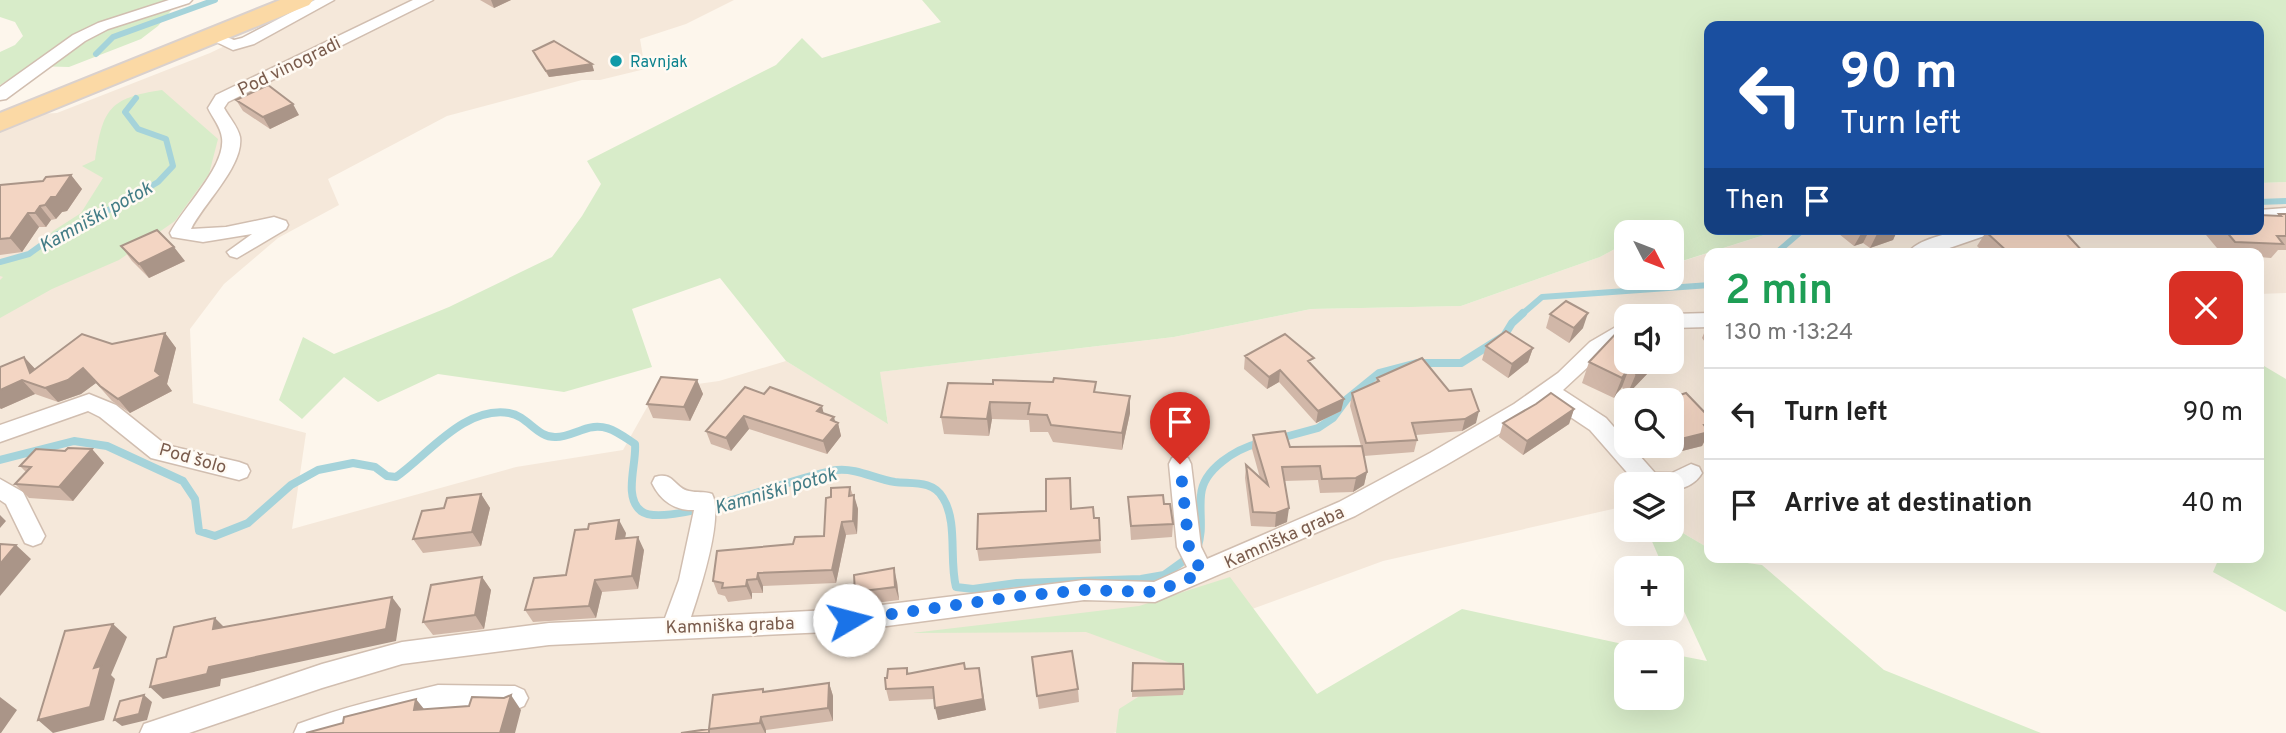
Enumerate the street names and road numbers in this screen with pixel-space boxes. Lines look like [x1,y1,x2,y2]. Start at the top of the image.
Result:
street label: Pod vinogradi [234,32,345,102]
street label: Pod šolo [156,439,229,480]
street label: Kamniška graba [1221,502,1348,575]
street label: Kamniška graba [665,613,795,640]

